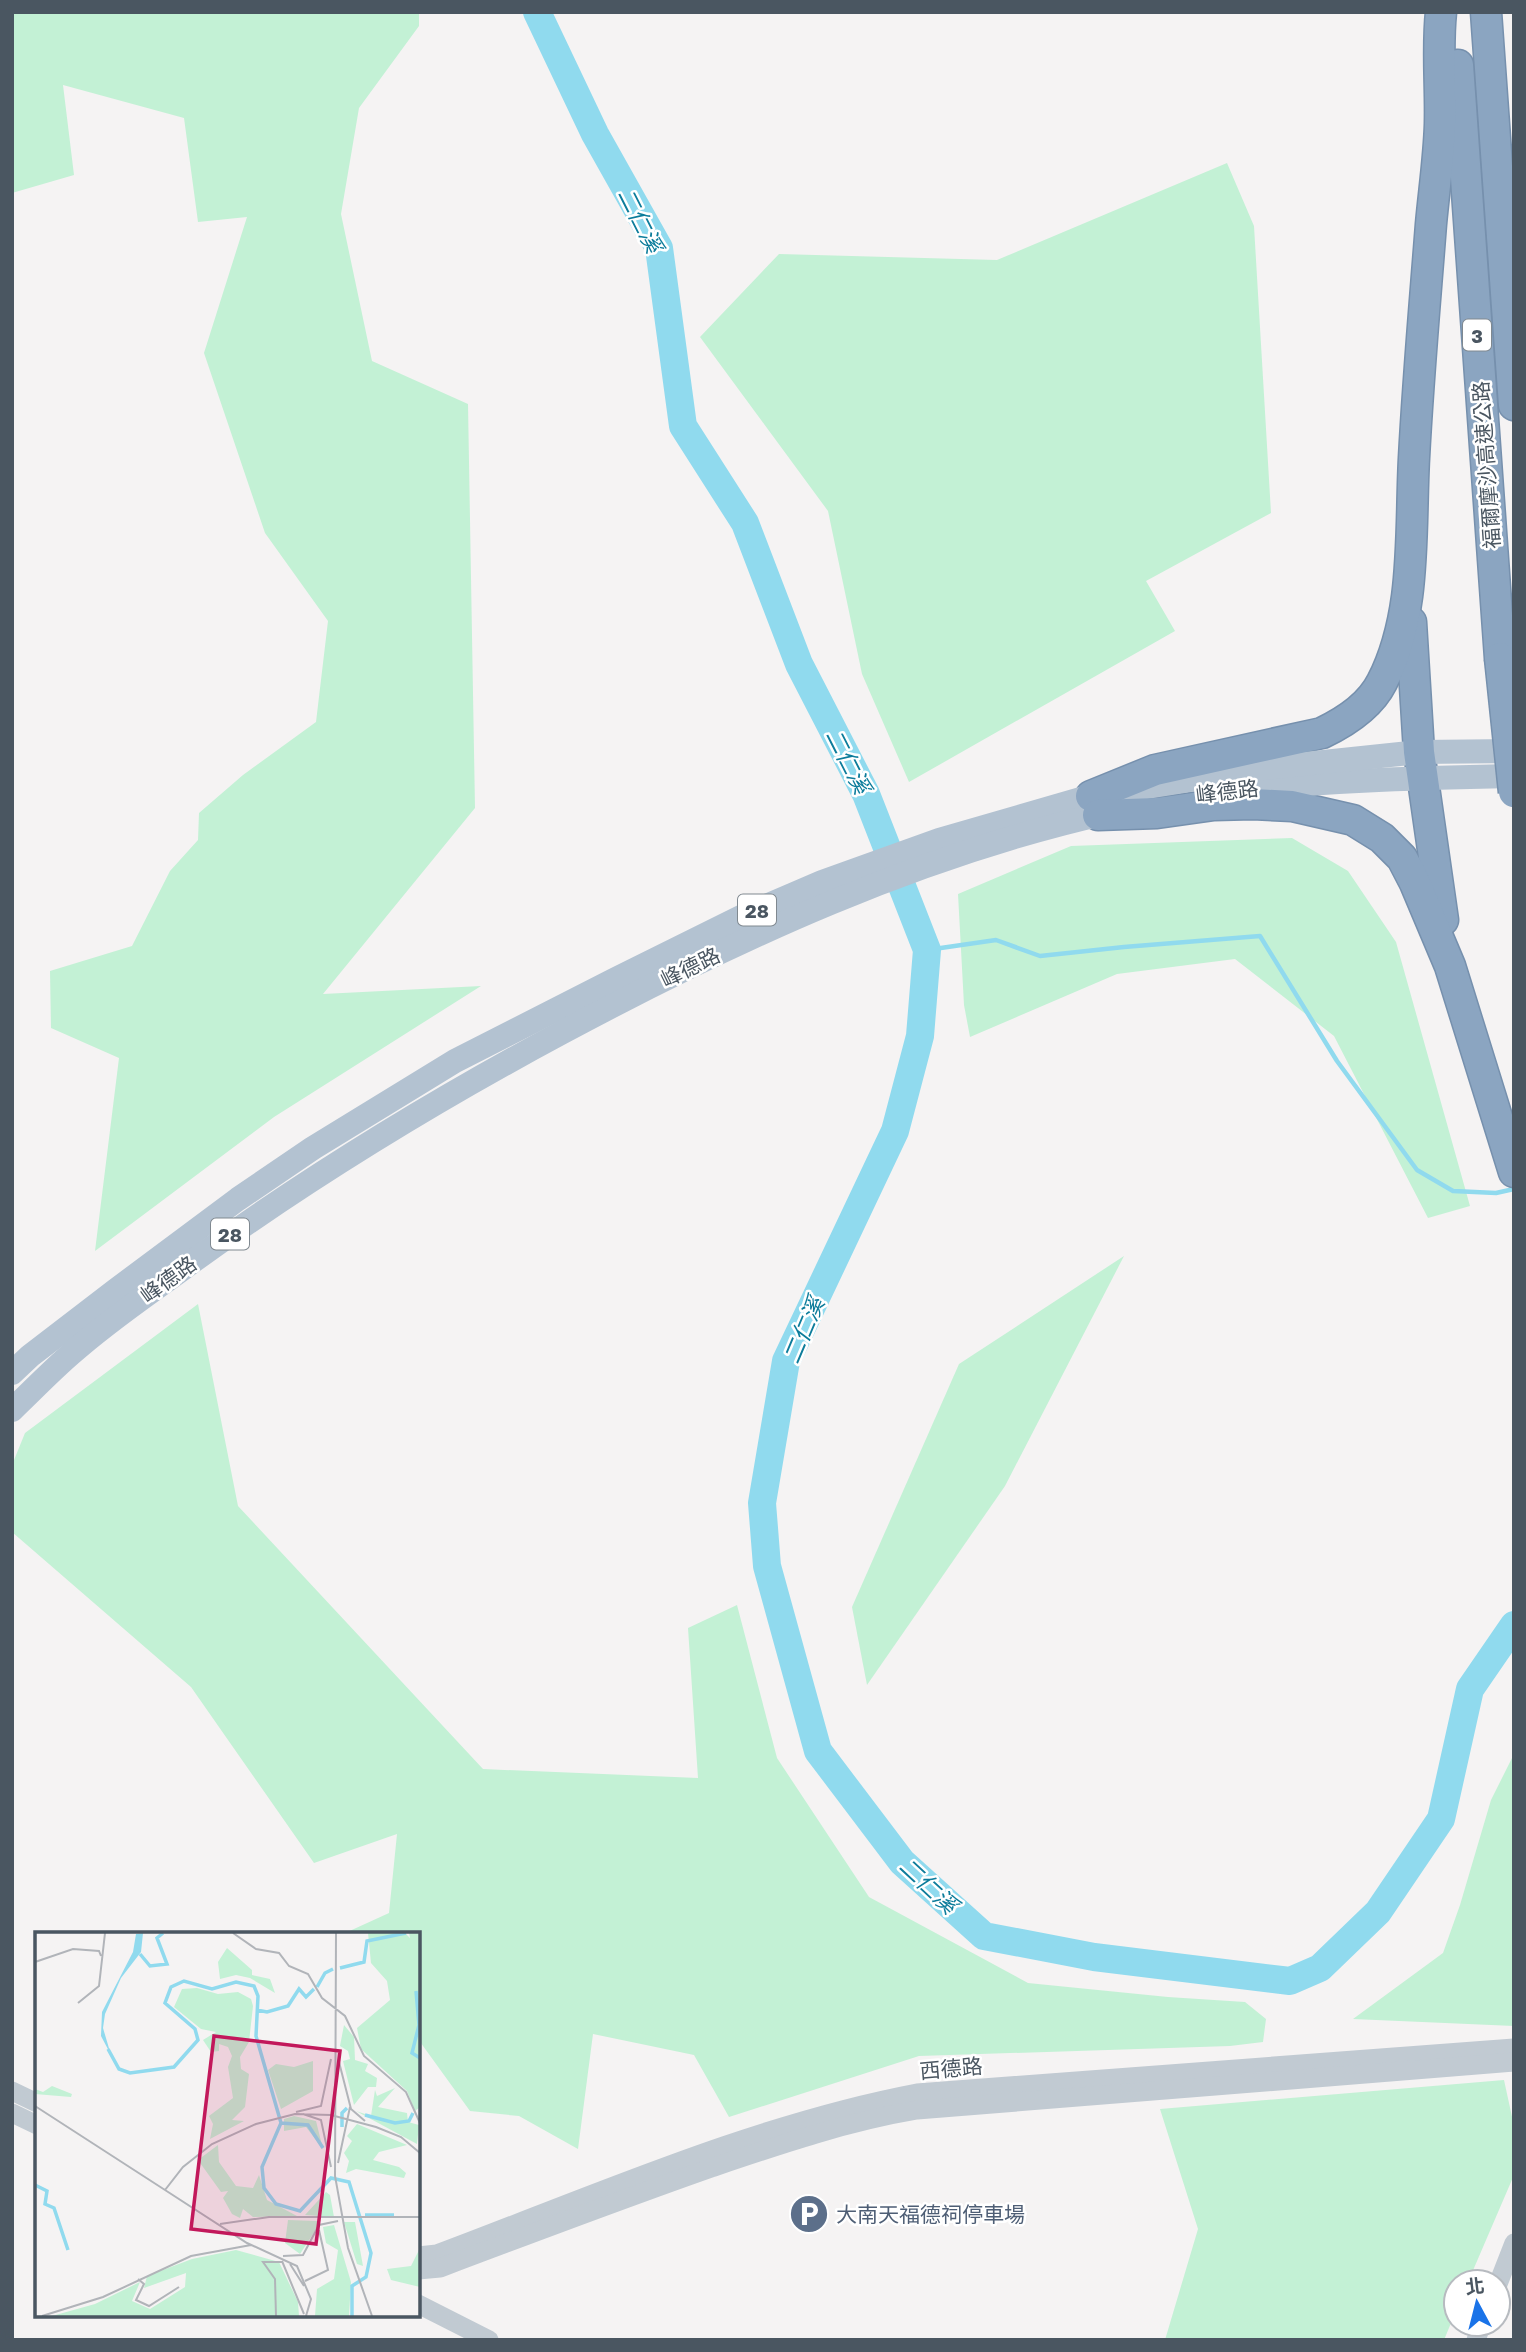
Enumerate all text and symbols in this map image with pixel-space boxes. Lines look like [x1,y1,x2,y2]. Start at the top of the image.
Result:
water label: 二仁溪 [613,183,670,260]
road number: 3 [1463,320,1491,350]
street label: 福爾摩沙高速公路 [1467,380,1505,550]
water label: 二仁溪 [821,724,878,801]
street label: 峰德路 [1194,774,1260,808]
road number: 28 [738,894,776,926]
street label: 峰德路 [656,942,724,992]
road number: 28 [211,1218,249,1250]
street label: 峰德路 [135,1250,201,1308]
water label: 二仁溪 [777,1290,831,1367]
water label: 二仁溪 [894,1851,966,1921]
inset map [35,1932,420,2317]
street label: 西德路 [918,2052,984,2084]
parking icon: 大南天福德祠停車場 [788,2193,830,2235]
place label: 大南天福德祠停車場 [836,2201,1025,2227]
north arrow [1442,2268,1512,2338]
text: 北 [1464,2273,1486,2298]

